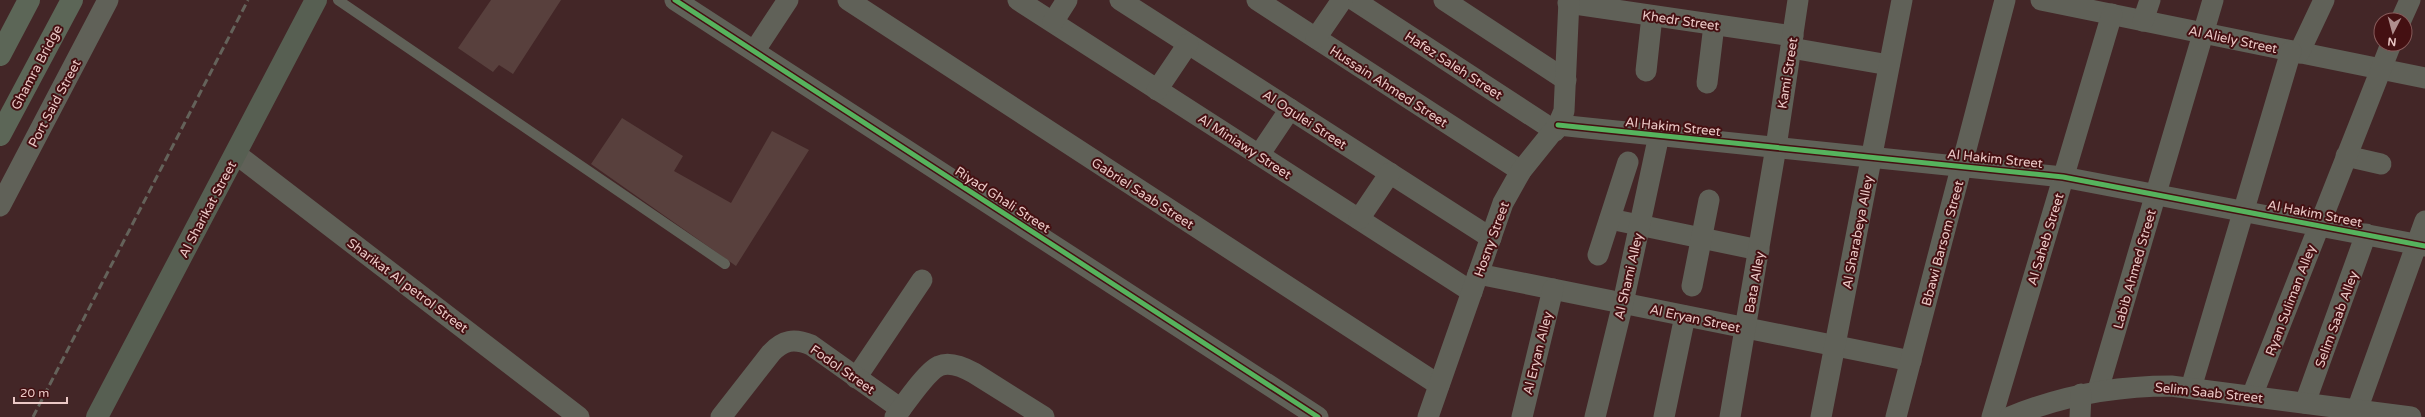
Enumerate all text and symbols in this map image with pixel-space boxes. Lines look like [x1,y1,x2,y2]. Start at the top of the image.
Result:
street label: Khedr Street [1641,8,1720,34]
north arrow [2373,12,2413,52]
street label: Ghamra Bridge [8,22,66,113]
street label: Al Aliely Street [2187,23,2279,57]
street label: Hafez Saleh Street [1402,28,1505,103]
text: N [2387,35,2397,48]
street label: Kami Street [1774,36,1802,110]
street label: Hussain Ahmed Street [1326,43,1450,131]
street label: Port Said Street [25,57,85,150]
street label: Al Ogulei Street [1259,87,1350,153]
street label: Al Miniawy Street [1195,111,1294,183]
street label: Al Hakim Street [1624,114,1722,140]
street label: Al Hakim Street [1946,146,2044,172]
street label: Gabriel Saab Street [1088,155,1197,233]
street label: Al Sharikat Street [176,158,240,261]
street label: Riyad Ghali Street [952,163,1053,237]
street label: Al Sharabeya Alley [1839,174,1877,290]
street label: Bbawi Barsom Street [1919,179,1967,308]
street label: Al Saheb Street [2024,191,2068,287]
street label: Al Hakim Street [2266,197,2364,231]
street label: Hosny Street [1471,199,1513,279]
street label: Labib Ahmed Street [2110,208,2160,331]
street label: Al Shami Alley [1611,231,1647,321]
street label: Sharikat Al petrol Street [344,235,471,336]
street label: Ryan Suliman Alley [2262,242,2320,358]
street label: Bata Alley [1742,250,1768,314]
street label: Selim Saab Alley [2312,269,2362,370]
street label: Al Eryan Street [1648,302,1742,336]
street label: Al Eryan Alley [1520,310,1556,397]
street label: Fodol Street [807,342,878,398]
scale bar [14,379,67,405]
street label: Selim Saab Street [2154,379,2264,407]
text: 20 m [20,386,49,400]

